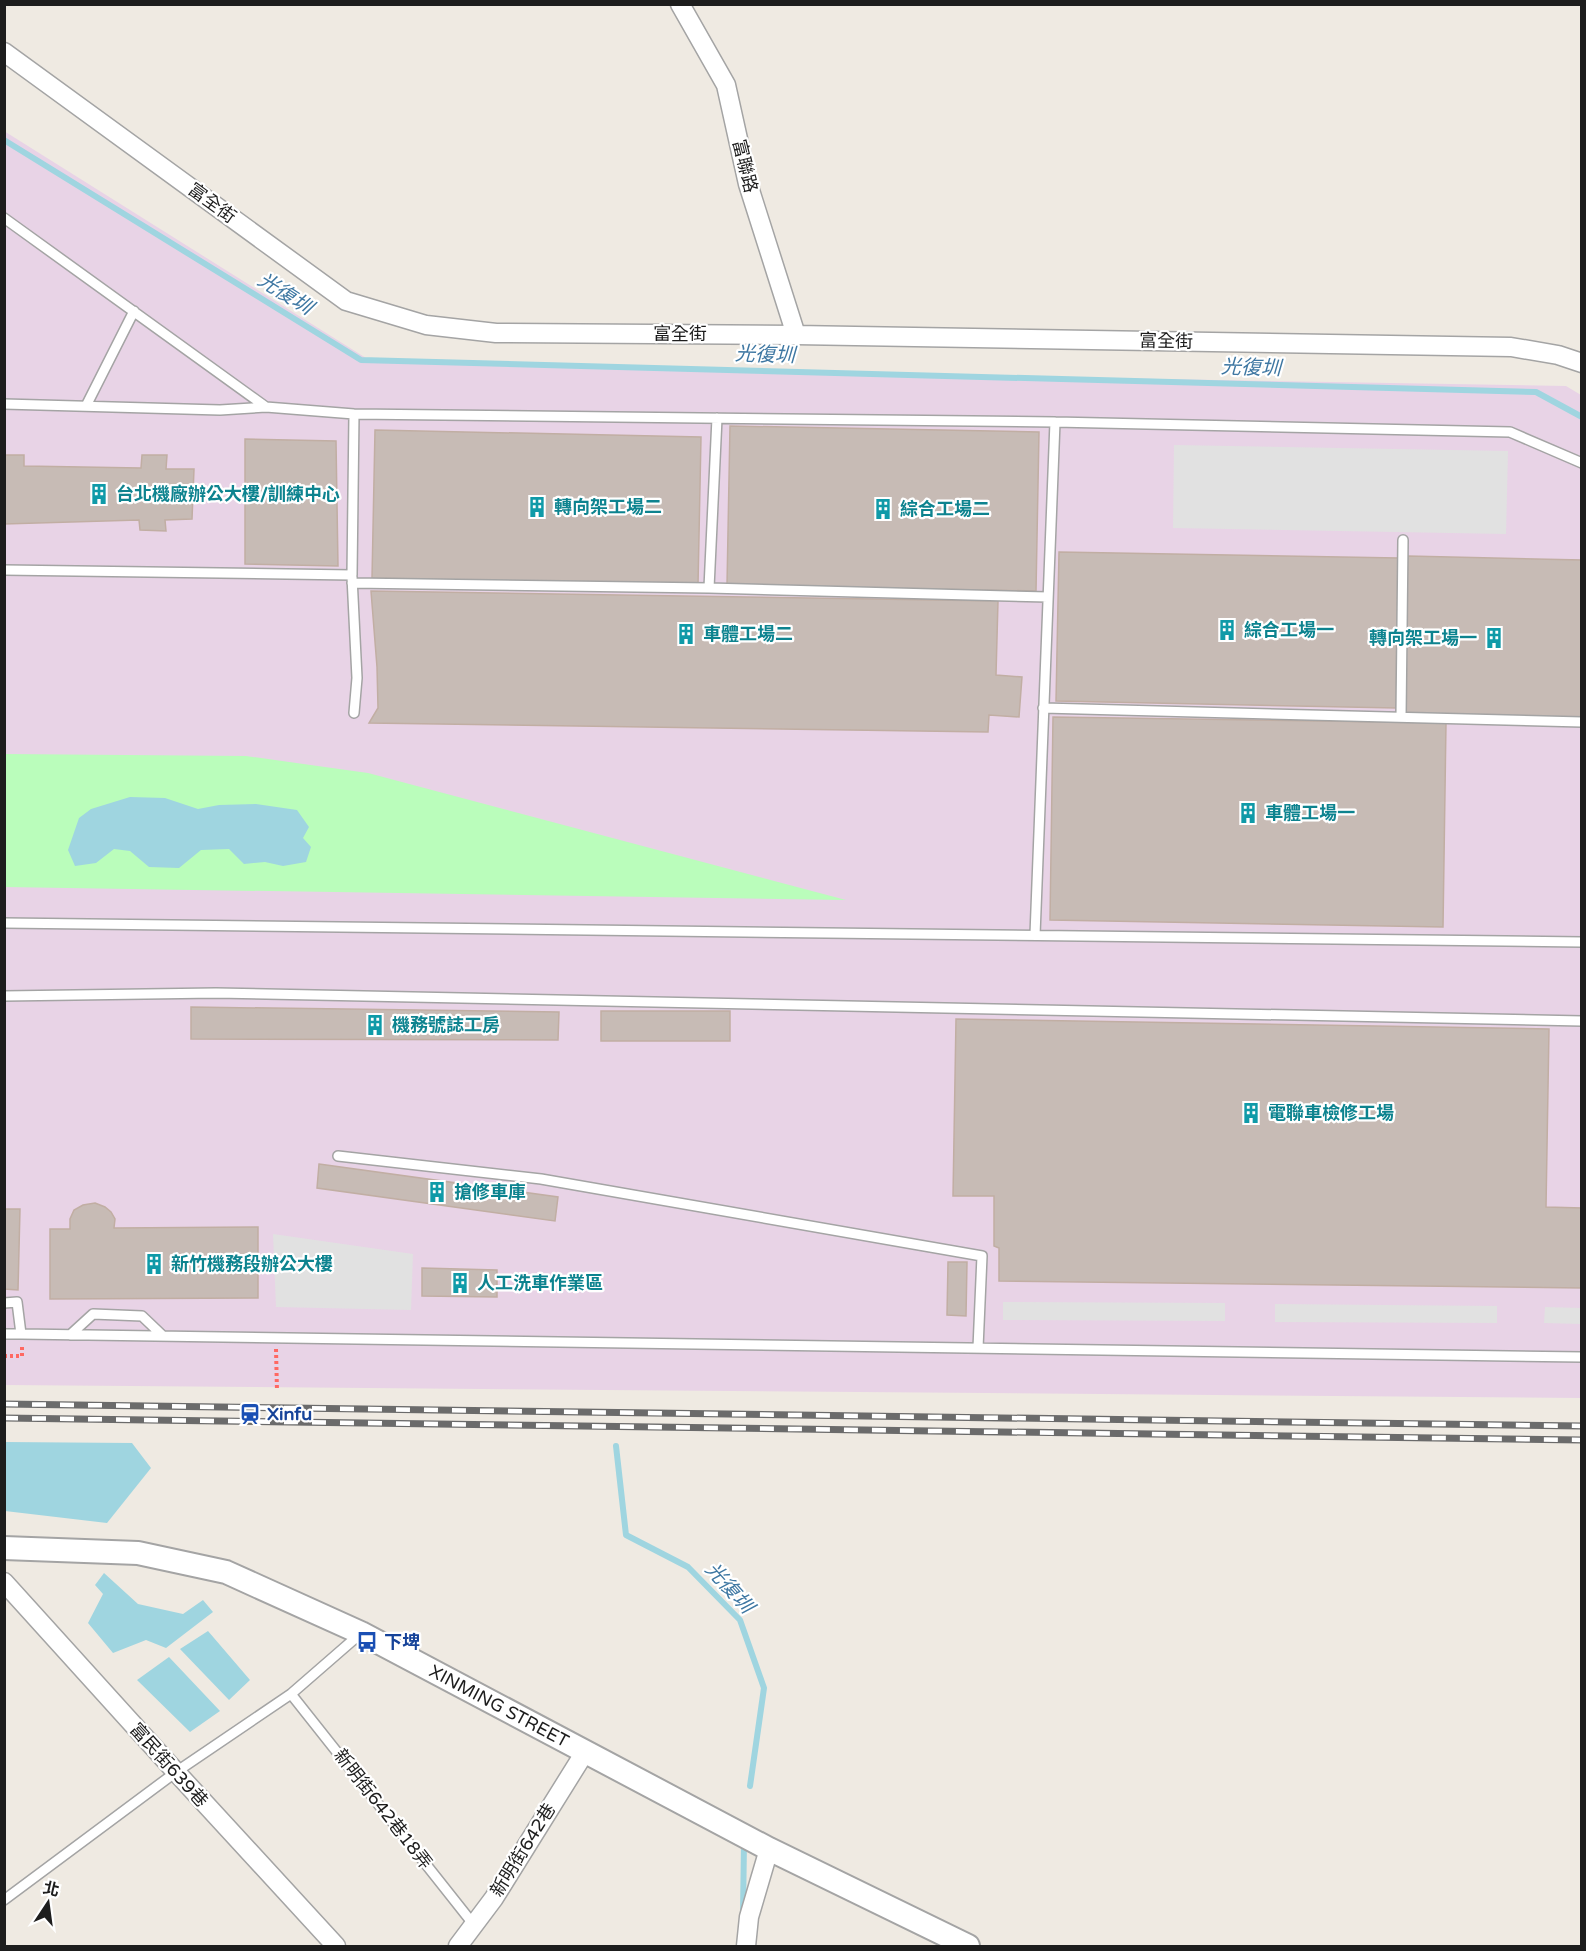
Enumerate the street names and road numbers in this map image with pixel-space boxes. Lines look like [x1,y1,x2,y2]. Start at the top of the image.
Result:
street label: 富聯路 [728,137,762,195]
street label: 富全街 [184,178,240,228]
street label: 富全街 [653,323,707,345]
street label: 富全街 [1139,330,1193,352]
street label: XINMING STREET [425,1660,573,1752]
street label: 富民街639巷 [125,1718,213,1812]
street label: 新明街642巷18弄 [329,1744,437,1874]
street label: 新明街642巷 [486,1799,560,1901]

